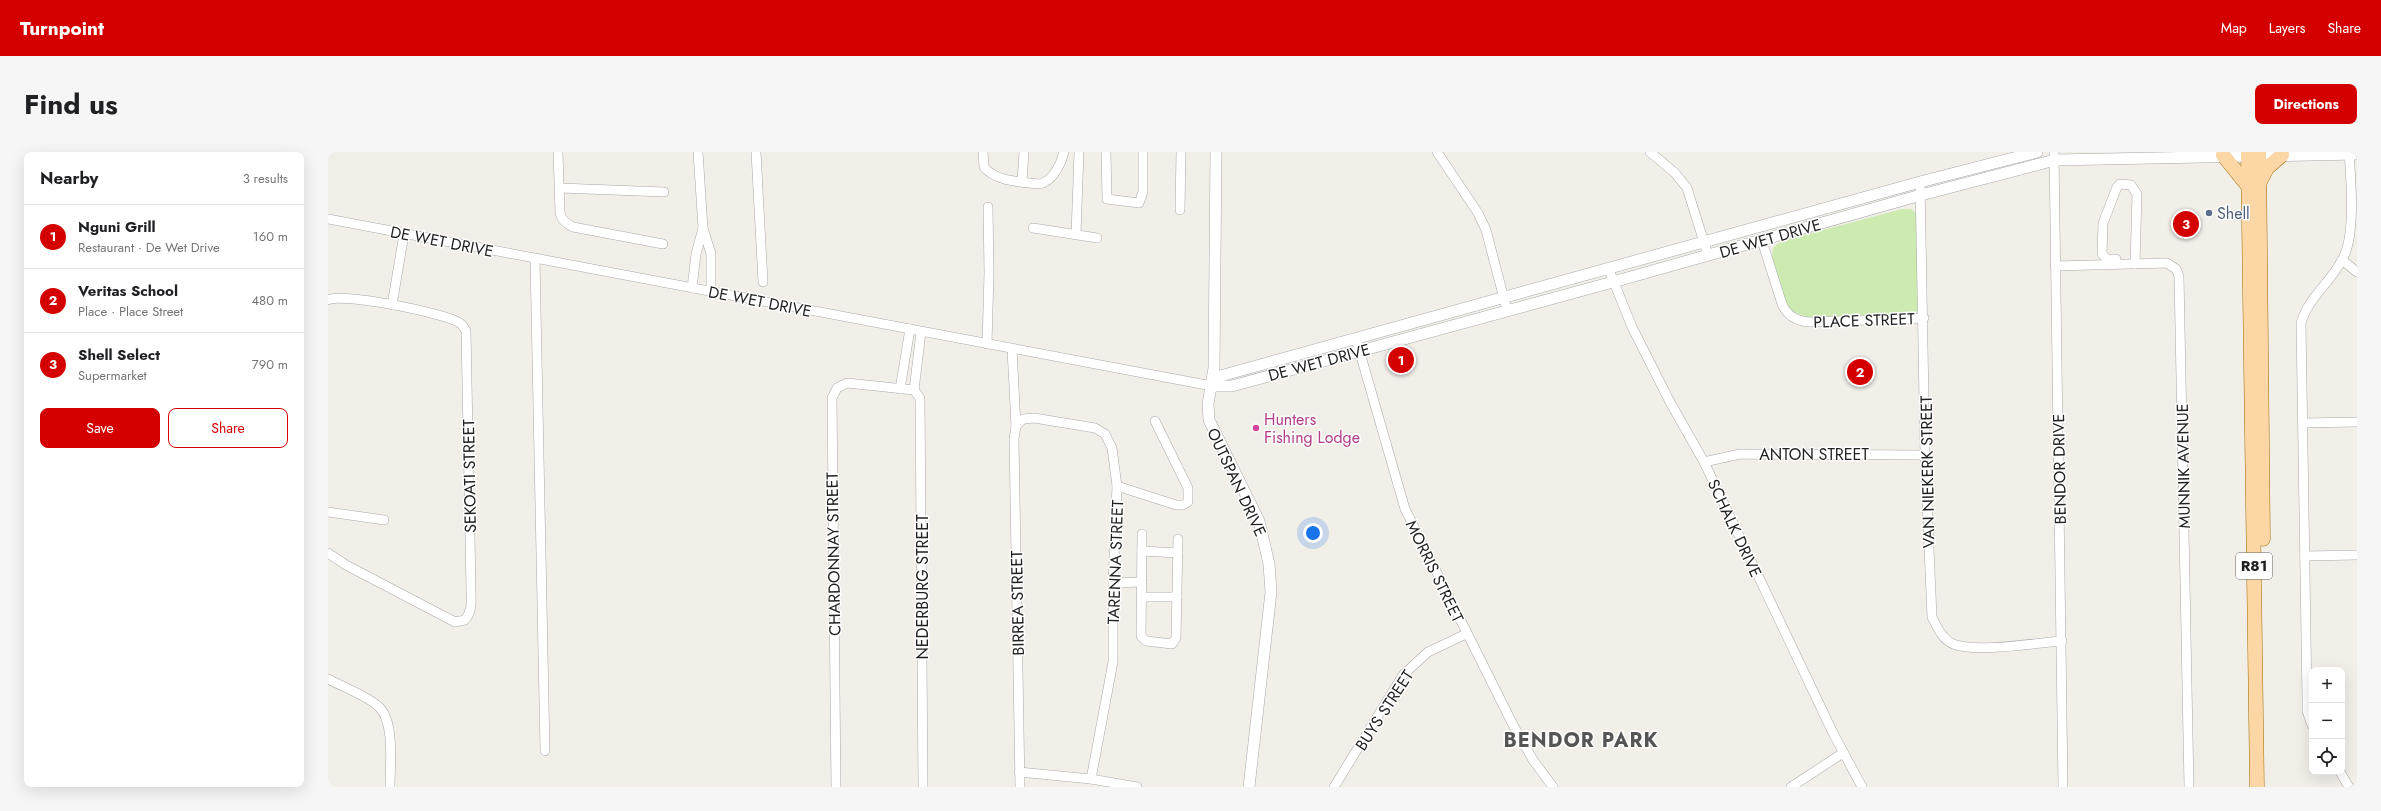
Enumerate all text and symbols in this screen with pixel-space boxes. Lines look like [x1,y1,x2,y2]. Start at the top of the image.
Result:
text: Turnpoint [20,15,104,42]
text: Map [2221,18,2247,38]
text: Layers [2269,18,2305,38]
text: Share [2327,18,2361,38]
text: Find us [24,84,118,125]
button: Directions [2255,84,2357,124]
text: Nearby [40,166,98,190]
text: 3 results [243,169,288,188]
place label: Shell [2217,202,2250,225]
marker: Shell [2204,208,2214,218]
pin: 3 [2173,209,2199,239]
street label: DE WET DRIVE [1717,213,1824,264]
text: Nguni Grill [78,216,156,238]
street label: DE WET DRIVE [388,220,495,263]
text: 1 [50,227,56,246]
text: 160 m [253,227,288,246]
text: Restaurant · De Wet Drive [78,238,220,257]
text: Veritas School [78,280,178,302]
street label: DE WET DRIVE [706,280,813,323]
text: 2 [49,291,57,310]
text: 480 m [251,291,288,310]
text: Place · Place Street [78,302,183,321]
street label: PLACE STREET [1813,307,1916,334]
street label: DE WET DRIVE [1266,338,1373,387]
text: Shell Select [78,344,160,366]
pin: 1 [1388,345,1414,375]
text: 3 [49,355,57,374]
text: 790 m [252,355,288,374]
pin: 2 [1847,357,1873,387]
text: Supermarket [78,366,147,385]
street label: VAN NIEKERK STREET [1915,395,1940,549]
street label: MUNNIK AVENUE [2171,403,2196,529]
button: Save [40,408,160,448]
button: Share [168,408,288,448]
place label: Hunters Fishing Lodge [1264,408,1360,449]
street label: BENDOR DRIVE [2047,414,2072,524]
street label: SEKOATI STREET [457,418,482,533]
marker: Hunters Fishing Lodge [1251,423,1261,433]
street label: OUTSPAN DRIVE [1201,424,1272,540]
street label: ANTON STREET [1759,443,1869,466]
street label: CHARDONNAY STREET [821,471,846,636]
street label: SCHALK DRIVE [1702,475,1767,581]
street label: TARENNA STREET [1102,499,1129,625]
street label: NEDERBURG STREET [911,514,934,660]
street label: MORRIS STREET [1400,516,1470,627]
your location [1303,523,1323,543]
street label: BIRREA STREET [1005,550,1030,656]
road number: R81 [2236,553,2272,579]
street label: BUYS STREET [1350,665,1419,755]
map controls [2309,667,2345,775]
button: + [2309,667,2345,703]
button: − [2309,703,2345,739]
district label: BENDOR PARK [1504,726,1658,755]
button: locate [2309,739,2345,775]

